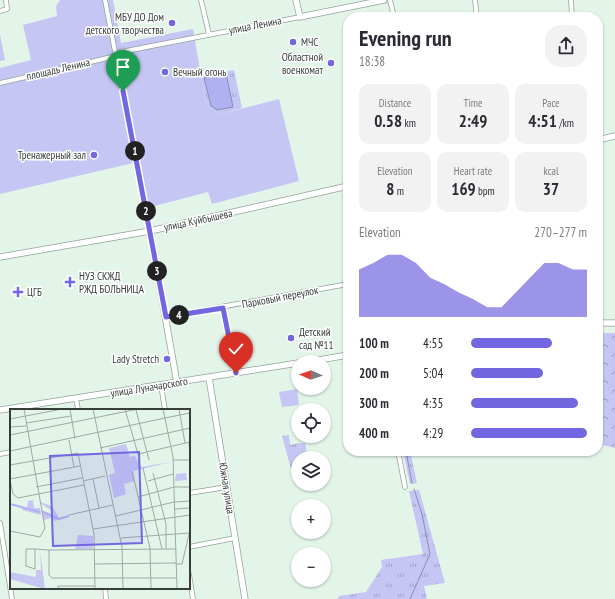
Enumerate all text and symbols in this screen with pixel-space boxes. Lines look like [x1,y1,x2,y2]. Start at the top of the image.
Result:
place label: МБУ ДО Дом детского творчества [86,10,164,37]
street label: улица Ленина [227,13,283,37]
marker: МБУ ДО Дом детского творчества [167,18,177,28]
text: Evening run [359,24,452,52]
button: share [545,25,587,67]
place label: МЧС [301,35,318,49]
marker: МЧС [288,37,298,47]
pin [106,50,140,91]
place label: Областной военкомат [282,50,323,77]
text: 18:38 [359,53,385,70]
street label: площадь Ленина [25,55,91,83]
icon: arrive [112,56,134,78]
marker: Областной военкомат [326,58,336,68]
place label: Вечный огонь [173,65,226,79]
marker: Вечный огонь [160,67,170,77]
text: Distance [379,96,411,110]
text: Time [463,96,483,110]
text: Pace [542,96,560,110]
text: 0.58 [374,110,402,132]
text: 2:49 [459,110,487,132]
text: 4:51 [528,110,557,132]
text: km [402,116,416,130]
text: /km [557,116,574,130]
pin: 1 [125,141,145,161]
text: 1 [132,144,138,158]
place label: Тренажерный зал [18,148,86,162]
marker: Тренажерный зал [89,150,99,160]
text: Elevation [377,164,413,178]
text: Heart rate [454,164,492,178]
text: kcal [543,164,559,178]
text: 8 [386,178,394,200]
text: 169 [451,178,476,200]
text: 37 [543,178,559,200]
text: m [394,184,404,198]
text: bpm [476,184,495,198]
pin: 2 [136,201,156,221]
text: 2 [143,204,149,218]
street label: улица Куйбышева [162,206,234,234]
text: Elevation [359,224,401,241]
text: 270–277 m [534,224,587,241]
pin: 3 [147,261,167,281]
text: 3 [154,264,160,278]
place label: НУЗ СКЖД РЖД БОЛЬНИЦА [79,269,145,296]
marker: НУЗ СКЖД РЖД БОЛЬНИЦА [64,276,76,288]
street label: Парковый переулок [241,283,320,311]
place label: ЦГБ [27,285,42,299]
marker: ЦГБ [12,286,24,298]
pin: 4 [169,305,189,325]
text: 4 [176,308,182,322]
place label: Детский сад №11 [299,325,334,352]
pin [219,332,253,373]
marker: Детский сад №11 [286,333,296,343]
text: 100 m [359,335,389,352]
text: 4:55 [423,335,443,352]
icon: check [225,338,247,360]
place label: Lady Stretch [112,352,159,366]
marker: Lady Stretch [162,354,172,364]
north arrow [291,355,331,395]
map controls [291,355,331,587]
text: 200 m [359,365,389,382]
text: 5:04 [423,365,443,382]
street label: улица Луначарского [109,374,189,400]
text: 300 m [359,395,389,412]
text: 4:35 [423,395,443,412]
button: locate [291,403,331,443]
inset map [10,409,190,589]
text: 400 m [359,425,389,442]
text: 4:29 [423,425,443,442]
button: layers [291,451,331,491]
street label: Южная улица [216,461,238,515]
button: + [291,499,331,539]
button: − [291,547,331,587]

